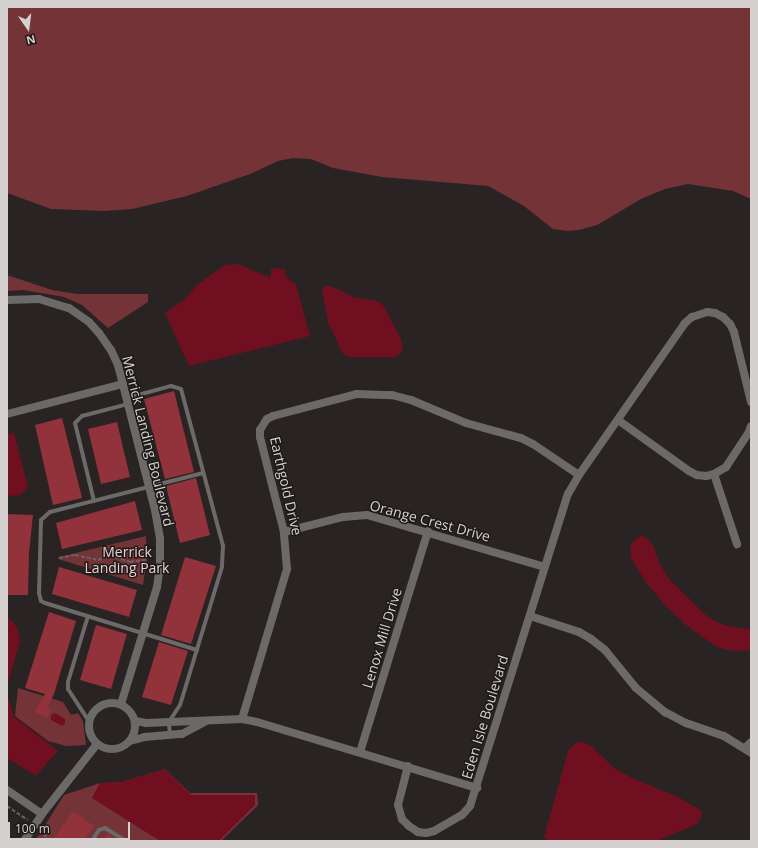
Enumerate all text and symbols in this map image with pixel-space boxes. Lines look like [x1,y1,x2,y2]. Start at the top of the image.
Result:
north arrow [8,8,48,48]
text: N [25,32,37,48]
street label: Merrick Landing Boulevard [119,354,177,528]
street label: Earthgold Drive [266,435,306,537]
street label: Orange Crest Drive [368,497,492,545]
park label: Merrick Landing Park [85,544,169,576]
street label: Lenox Mill Drive [359,586,405,690]
street label: Eden Isle Boulevard [458,653,512,781]
scale bar [10,814,132,840]
text: 100 m [15,820,50,837]

